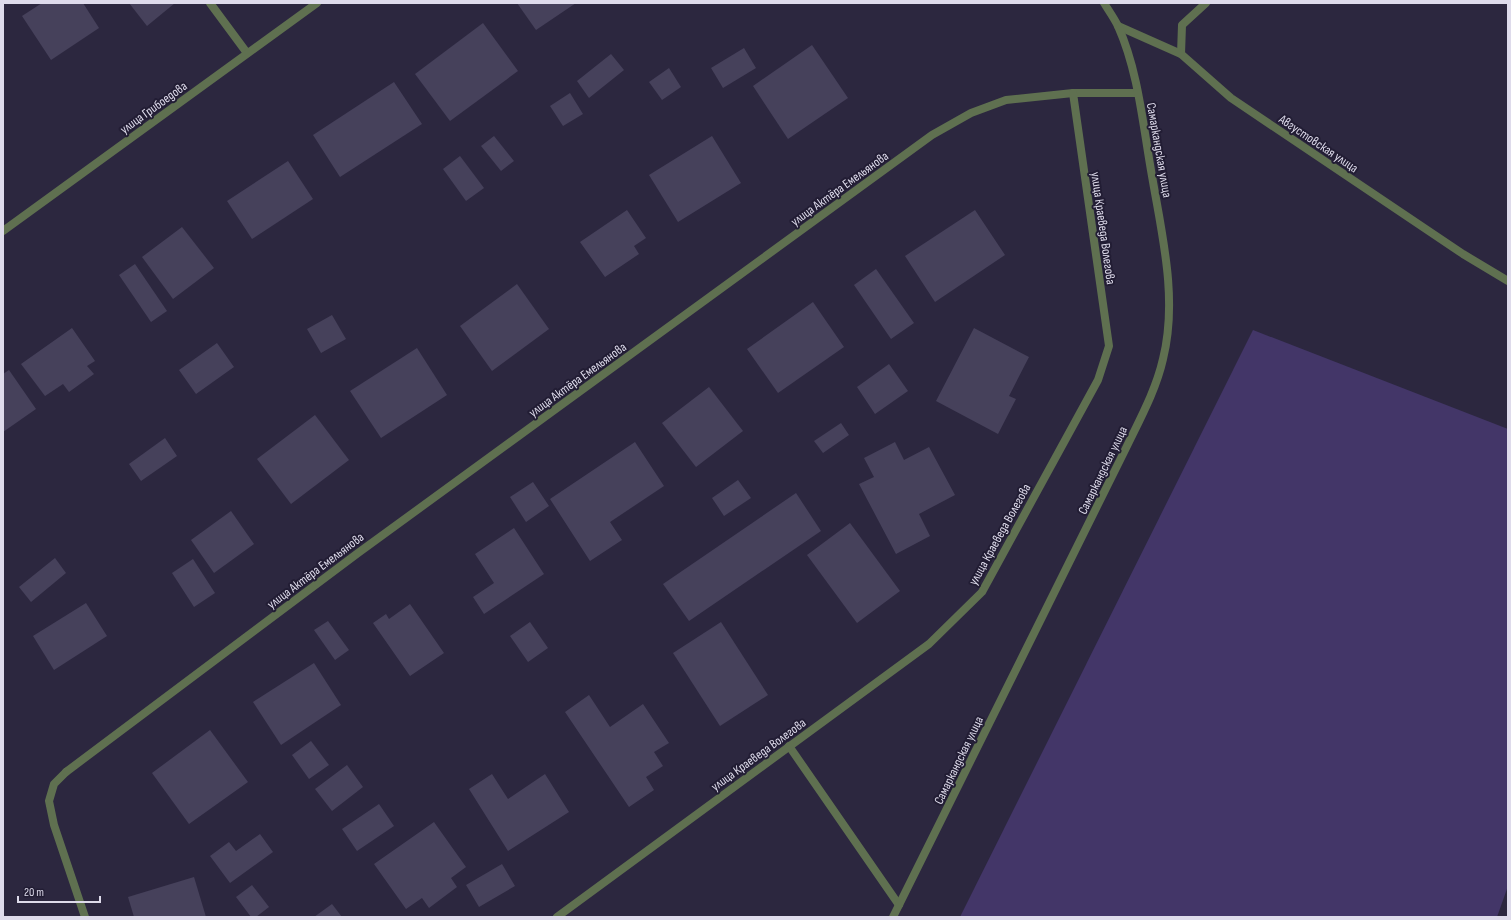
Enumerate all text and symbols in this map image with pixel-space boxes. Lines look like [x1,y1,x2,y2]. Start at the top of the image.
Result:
street label: улица Грибоедова [117,78,190,138]
street label: Самаркандская улица [1143,101,1175,199]
street label: Августовская улица [1275,111,1361,176]
street label: улица Актёра Емельянова [788,148,892,230]
street label: улица Краеведа Волегова [1087,171,1119,285]
street label: улица Актёра Емельянова [526,339,630,421]
street label: Самаркандская улица [1075,424,1131,517]
street label: улица Краеведа Волегова [965,481,1034,588]
street label: улица Актёра Емельянова [264,529,367,612]
street label: Самаркандская улица [931,714,987,807]
street label: улица Краеведа Волегова [708,715,809,795]
scale bar [18,878,100,904]
text: 20 m [24,885,44,900]

